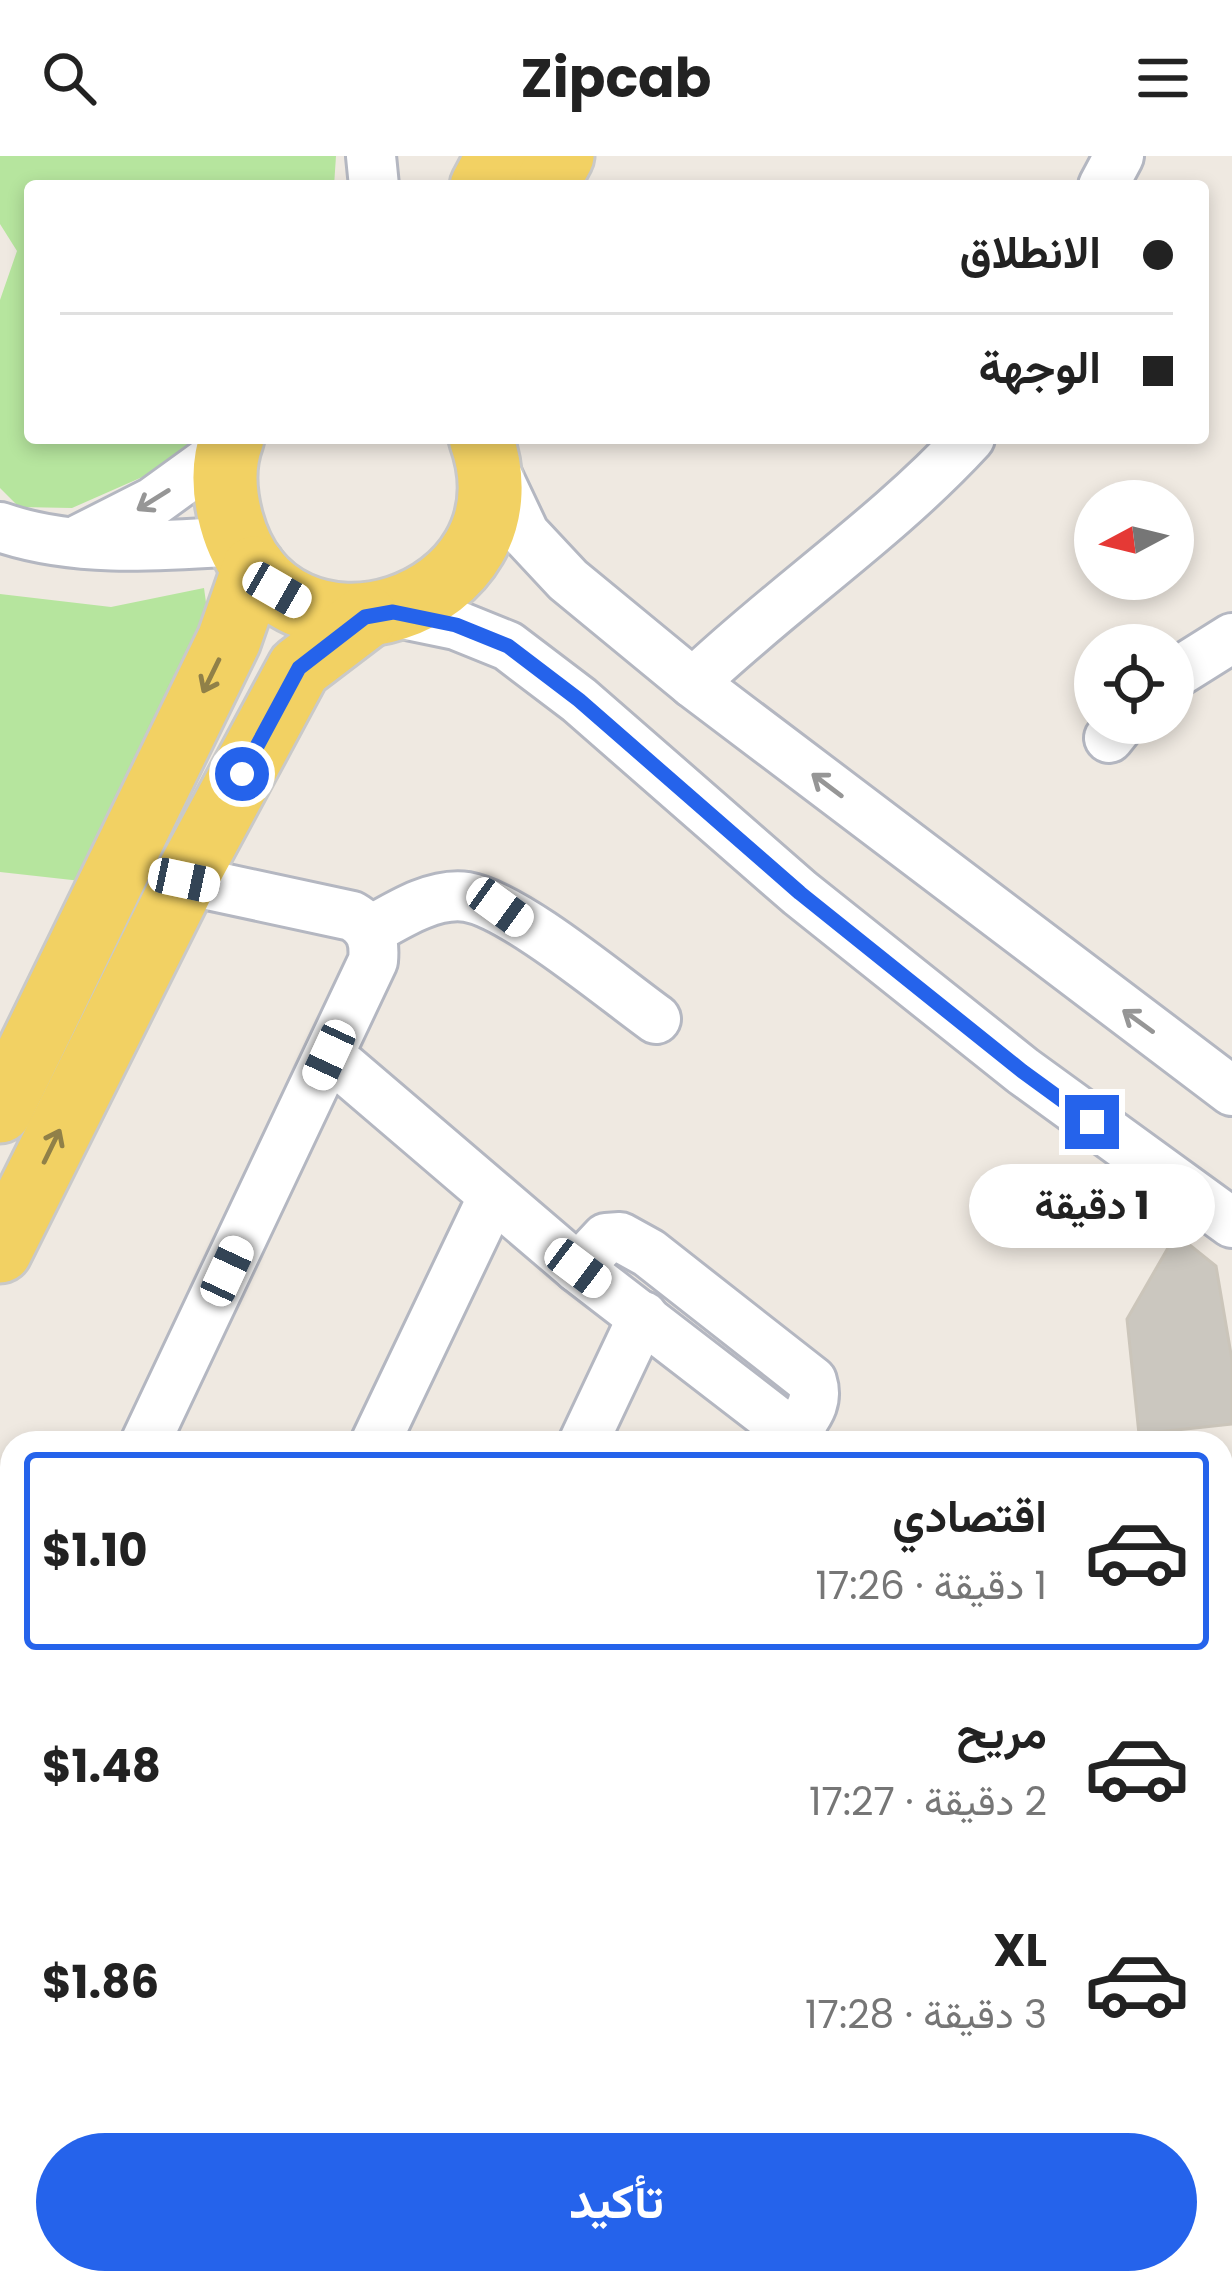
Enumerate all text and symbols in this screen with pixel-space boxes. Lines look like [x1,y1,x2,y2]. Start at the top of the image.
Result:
text: Zipcab [521,40,711,116]
icon: search [36,45,102,111]
icon: menu [1130,45,1196,111]
text: الانطلاق [960,221,1101,284]
text: الوجهة [979,336,1101,399]
north arrow [1074,480,1194,600]
map controls [1074,480,1194,744]
one-way arrow [137,488,171,512]
car [237,556,317,624]
button: locate [1074,624,1194,744]
one-way arrow [199,657,221,693]
route start [215,747,269,801]
one-way arrow [811,773,844,799]
car [145,855,223,905]
car [460,871,540,943]
one-way arrow [1122,1009,1155,1034]
car [297,1015,361,1095]
route end [1065,1095,1119,1149]
one-way arrow [42,1129,65,1164]
callout: 1 دقيقة [969,1164,1215,1248]
text: 1 دقيقة [1035,1178,1149,1233]
car [195,1231,259,1311]
car [538,1232,618,1304]
text: اقتصادي [892,1485,1047,1548]
icon: car [1083,1497,1191,1605]
text: $1.10 [42,1519,147,1582]
text: 1 دقيقة · 17:26 [815,1558,1047,1613]
text: مريح [956,1701,1047,1764]
icon: car [1083,1713,1191,1821]
text: $1.48 [42,1735,161,1798]
text: 2 دقيقة · 17:27 [809,1774,1047,1829]
text: XL [993,1919,1047,1982]
icon: car [1083,1929,1191,2037]
text: $1.86 [42,1951,159,2014]
text: 3 دقيقة · 17:28 [805,1987,1047,2042]
button: تأكيد [36,2133,1197,2271]

